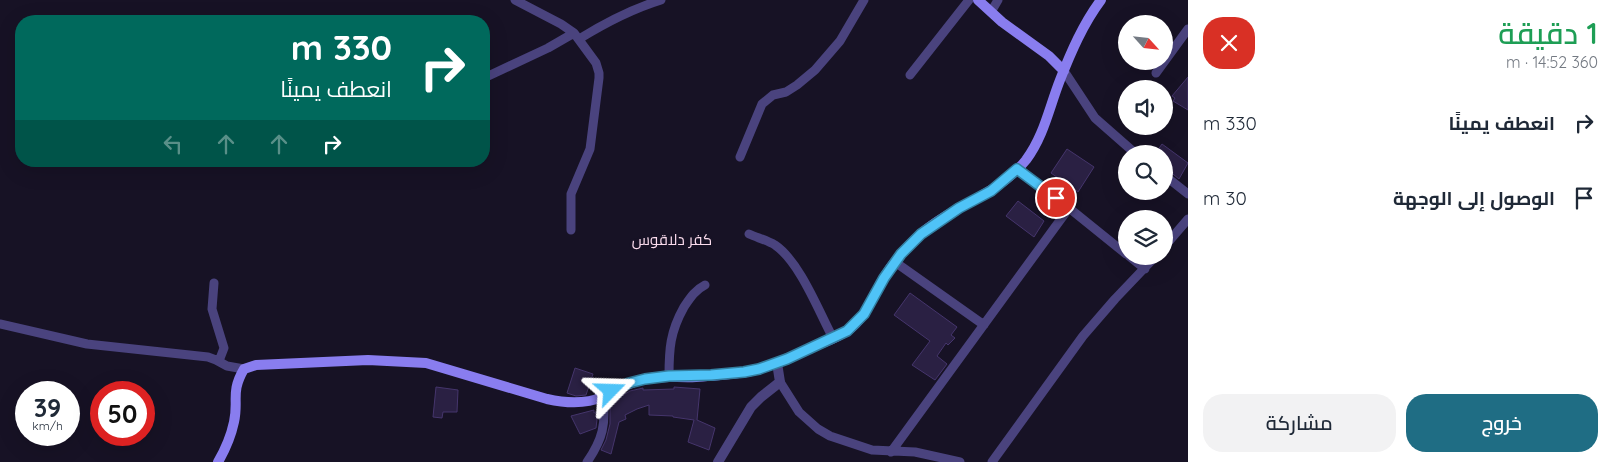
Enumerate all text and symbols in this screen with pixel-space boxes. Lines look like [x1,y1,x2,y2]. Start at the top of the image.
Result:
text: 1 دقيقة [1498,14,1598,52]
north arrow [1118,15,1172,70]
map controls [1118,15,1173,265]
button: close [1203,17,1255,69]
text: 330 m [291,25,392,69]
icon: right [410,35,475,100]
text: 360 m · 14:52 [1506,52,1598,72]
text: انعطف يمينًا [280,75,392,103]
button: sound [1118,80,1173,135]
icon: right [1570,109,1598,137]
text: 330 m [1203,111,1257,135]
text: انعطف يمينًا [1448,111,1555,135]
icon: left [159,130,187,158]
icon: ahead [212,130,240,158]
icon: ahead [265,130,293,158]
icon: right [318,130,346,158]
button: search [1118,145,1173,200]
pin [1035,177,1077,219]
icon: arrive [1042,184,1070,212]
icon: arrive [1570,184,1598,212]
text: 30 m [1203,186,1247,210]
text: الوصول إلى الوجهة [1393,186,1555,210]
button: layers [1118,210,1173,265]
district label: كفر دلاقوس [632,230,712,250]
position arrow [584,364,636,416]
speed limit sign: 50 [90,381,155,446]
text: 39 [34,392,61,423]
button: مشاركة [1203,394,1396,452]
button: خروج [1406,394,1598,452]
text: km/h [32,418,63,433]

